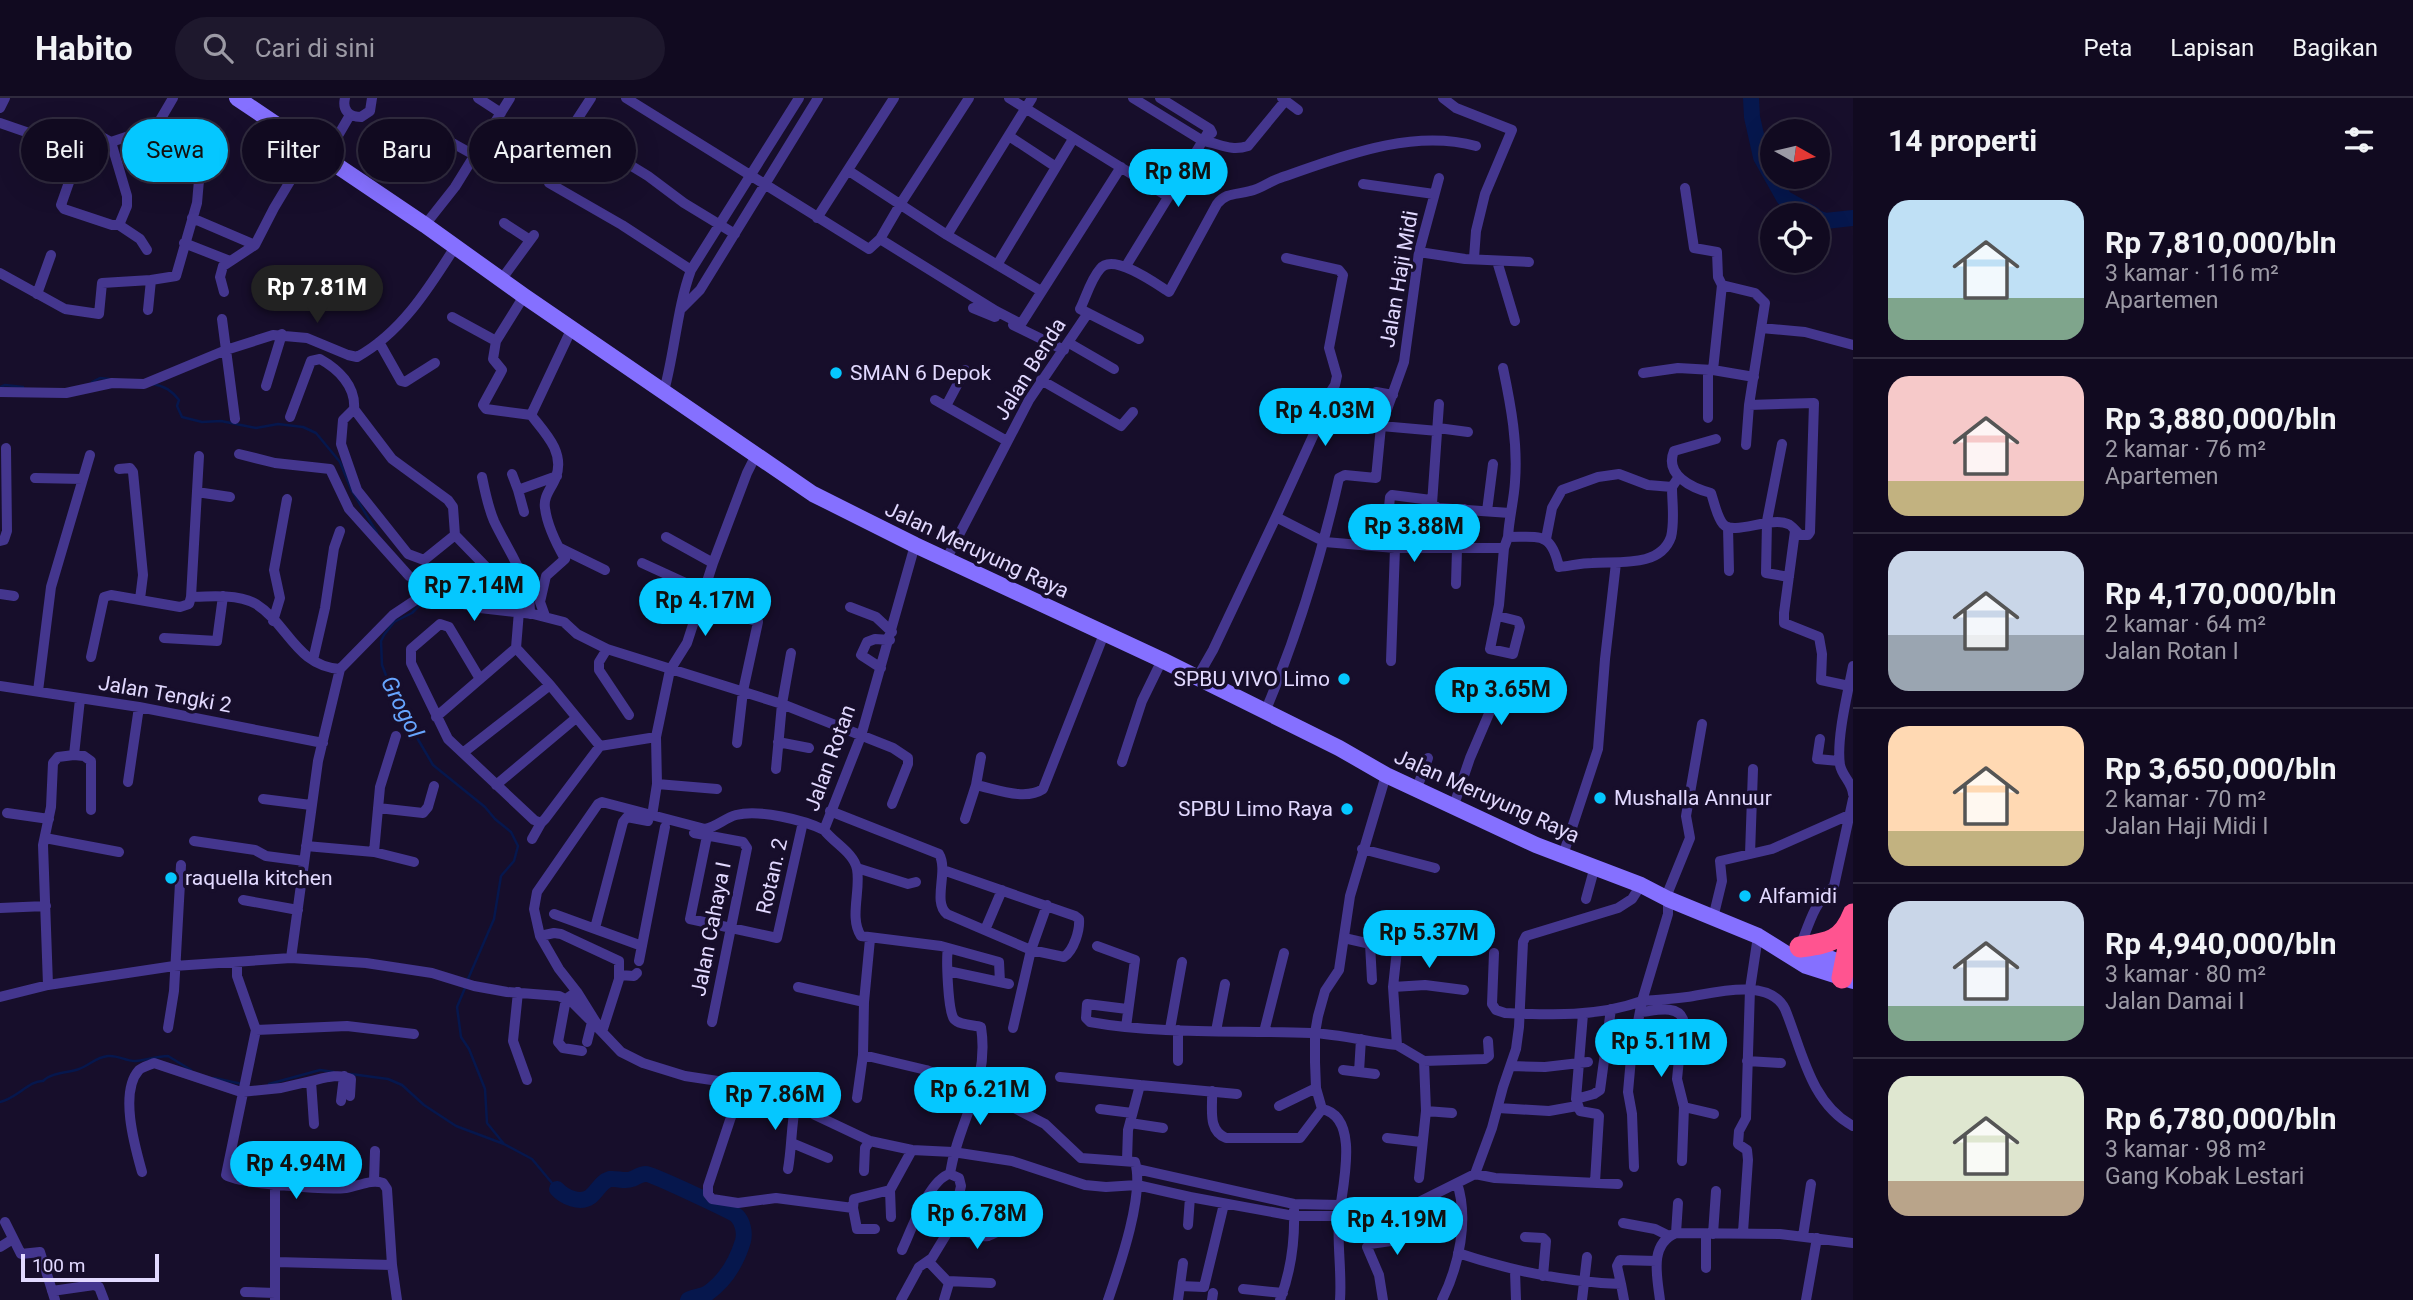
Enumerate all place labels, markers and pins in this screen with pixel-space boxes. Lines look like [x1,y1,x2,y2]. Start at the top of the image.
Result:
pin: Rp 8M [1129,150,1227,209]
pin: Rp 7.81M [245,266,389,325]
place label: SMAN 6 Depok [850,361,992,385]
marker: SMAN 6 Depok [828,365,844,381]
pin: Rp 4.03M [1253,388,1397,448]
pin: Rp 3.88M [1342,504,1486,564]
pin: Rp 7.14M [402,564,546,623]
pin: Rp 4.17M [633,578,777,638]
place label: SPBU VIVO Limo [1174,667,1330,691]
pin: Rp 3.65M [1429,668,1573,727]
marker: SPBU VIVO Limo [1336,671,1352,687]
place label: Mushalla Annuur [1614,786,1772,810]
marker: Mushalla Annuur [1592,790,1608,806]
place label: SPBU Limo Raya [1178,797,1333,821]
marker: SPBU Limo Raya [1339,801,1355,817]
place label: raquella kitchen [185,866,333,890]
marker: raquella kitchen [163,870,179,886]
place label: Alfamidi [1759,884,1837,908]
marker: Alfamidi [1737,888,1753,904]
pin: Rp 5.37M [1357,910,1501,970]
pin: Rp 5.11M [1589,1020,1733,1079]
pin: Rp 6.21M [908,1068,1052,1127]
pin: Rp 7.86M [703,1072,847,1132]
pin: Rp 4.94M [224,1142,368,1201]
pin: Rp 6.78M [905,1192,1049,1251]
pin: Rp 4.19M [1325,1198,1469,1257]

